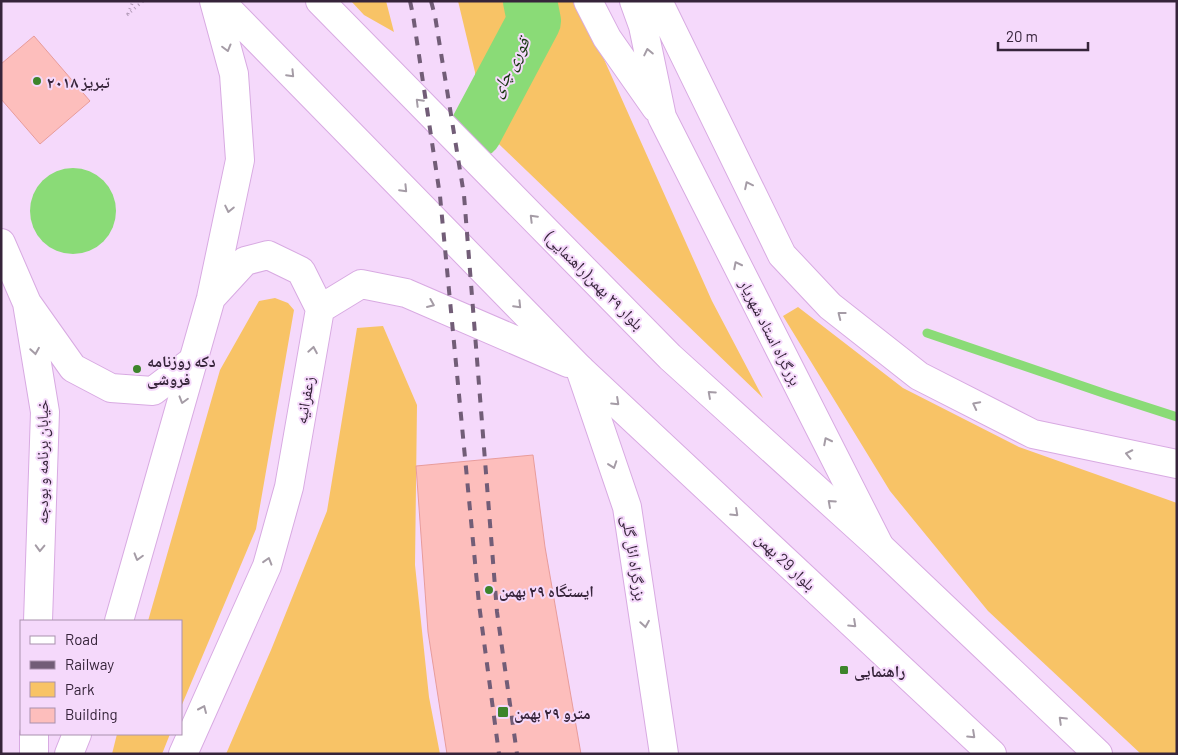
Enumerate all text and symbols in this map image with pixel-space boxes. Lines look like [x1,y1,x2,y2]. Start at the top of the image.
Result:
scale bar [998,20,1088,52]
text: 20 m [1006,27,1038,45]
water label: قوری چای [484,31,536,101]
one-way arrow [221,44,232,53]
one-way arrow [644,48,654,56]
one-way arrow [285,68,294,77]
place label: تبریز ۲۰۱۸ [47,72,110,91]
marker: تبریز ۲۰۱۸ [31,75,43,87]
one-way arrow [416,99,425,108]
one-way arrow [744,181,754,190]
one-way arrow [398,184,407,193]
one-way arrow [225,204,235,213]
one-way arrow [530,215,539,224]
street label: بلوار ٢٩ بهمن(راهنمایی) [540,226,648,335]
one-way arrow [733,261,743,270]
street label: بزرگراه استاد شهریار [735,275,806,389]
one-way arrow [426,297,435,308]
one-way arrow [512,300,521,309]
one-way arrow [837,312,847,321]
one-way arrow [308,346,318,355]
one-way arrow [29,347,39,356]
place label: دکه روزنامه فروشی [147,351,216,389]
marker: دکه روزنامه فروشی [131,363,143,375]
street label: زعفرانیه [290,375,319,426]
one-way arrow [707,390,716,399]
one-way arrow [178,396,188,404]
one-way arrow [610,396,619,405]
street label: خیابان برنامه و بودجه [32,400,53,524]
one-way arrow [972,401,981,411]
one-way arrow [823,437,833,446]
one-way arrow [1125,449,1133,460]
one-way arrow [607,460,617,468]
one-way arrow [828,500,837,509]
one-way arrow [729,507,738,516]
street label: بزرگراه ائل گلی [617,514,651,602]
street label: بلوار 29 بهمن [751,528,820,595]
one-way arrow [35,544,45,552]
one-way arrow [133,552,143,560]
one-way arrow [263,557,273,565]
place label: ایستگاه ۲۹ بهمن [499,581,594,601]
marker: ایستگاه ۲۹ بهمن [483,584,495,596]
one-way arrow [848,618,857,627]
one-way arrow [639,619,649,628]
legend [20,620,182,735]
text: Road [65,630,98,648]
text: Railway [65,655,114,673]
place label: راهنمایی [854,661,905,681]
marker: راهنمایی [838,664,850,676]
text: Park [65,680,95,698]
place label: مترو ۲۹ بهمن [514,703,591,723]
text: Building [65,705,118,723]
one-way arrow [197,705,207,714]
marker: مترو ۲۹ بهمن [496,705,510,719]
one-way arrow [1059,717,1068,726]
one-way arrow [966,729,975,738]

